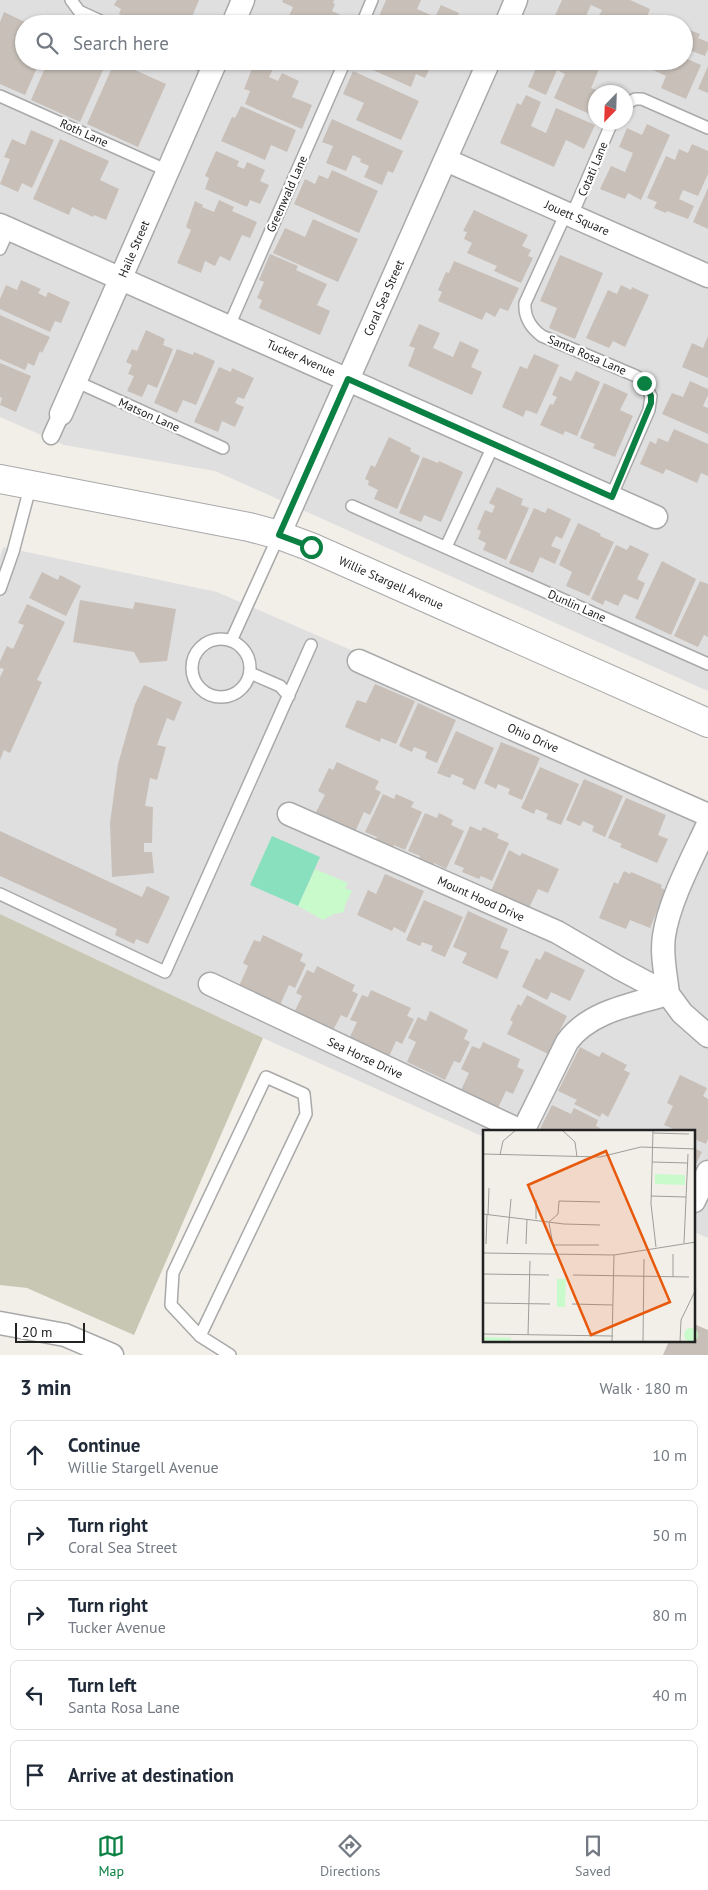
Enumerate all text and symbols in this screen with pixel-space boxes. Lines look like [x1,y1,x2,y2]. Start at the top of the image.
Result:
search box [15,15,693,70]
icon: search [33,29,61,57]
text: Search here [73,31,169,55]
north arrow [588,85,633,130]
street label: Roth Lane [58,115,111,150]
street label: Cotati Lane [574,139,611,198]
street label: Greenwald Lane [263,153,310,235]
street label: Jouett Square [542,196,612,238]
street label: Haile Street [115,218,152,280]
street label: Coral Sea Street [360,257,407,338]
street label: Santa Rosa Lane [546,331,629,378]
street label: Tucker Avenue [265,336,338,379]
route end [633,372,656,395]
street label: Matson Lane [116,394,182,435]
route start [300,536,323,559]
street label: Willie Stargell Avenue [337,553,446,612]
street label: Dunlin Lane [546,586,609,625]
street label: Ohio Drive [505,720,561,755]
street label: Mount Hood Drive [435,873,527,924]
street label: Sea Horse Drive [325,1034,405,1082]
inset map [483,1130,696,1342]
scale bar [15,1320,85,1343]
text: 20 m [22,1323,52,1341]
text: 3 min [20,1374,71,1401]
text: Walk · 180 m [599,1378,688,1398]
text: Continue [68,1433,140,1457]
icon: ahead [21,1441,49,1469]
text: 10 m [652,1445,687,1465]
text: Willie Stargell Avenue [68,1457,219,1477]
text: Turn right [68,1513,148,1537]
icon: right [21,1521,49,1549]
text: 50 m [652,1525,687,1545]
text: Coral Sea Street [68,1537,177,1557]
text: Turn right [68,1593,148,1617]
icon: right [21,1601,49,1629]
text: 80 m [652,1605,687,1625]
text: Tucker Avenue [68,1617,166,1637]
text: Turn left [68,1673,137,1697]
icon: left [21,1681,49,1709]
text: 40 m [652,1685,687,1705]
text: Santa Rosa Lane [68,1697,180,1717]
icon: arrive [21,1761,49,1789]
text: Arrive at destination [68,1763,234,1787]
tab: Map [97,1832,125,1880]
tab: Directions [320,1832,380,1880]
tab: Saved [575,1832,611,1880]

